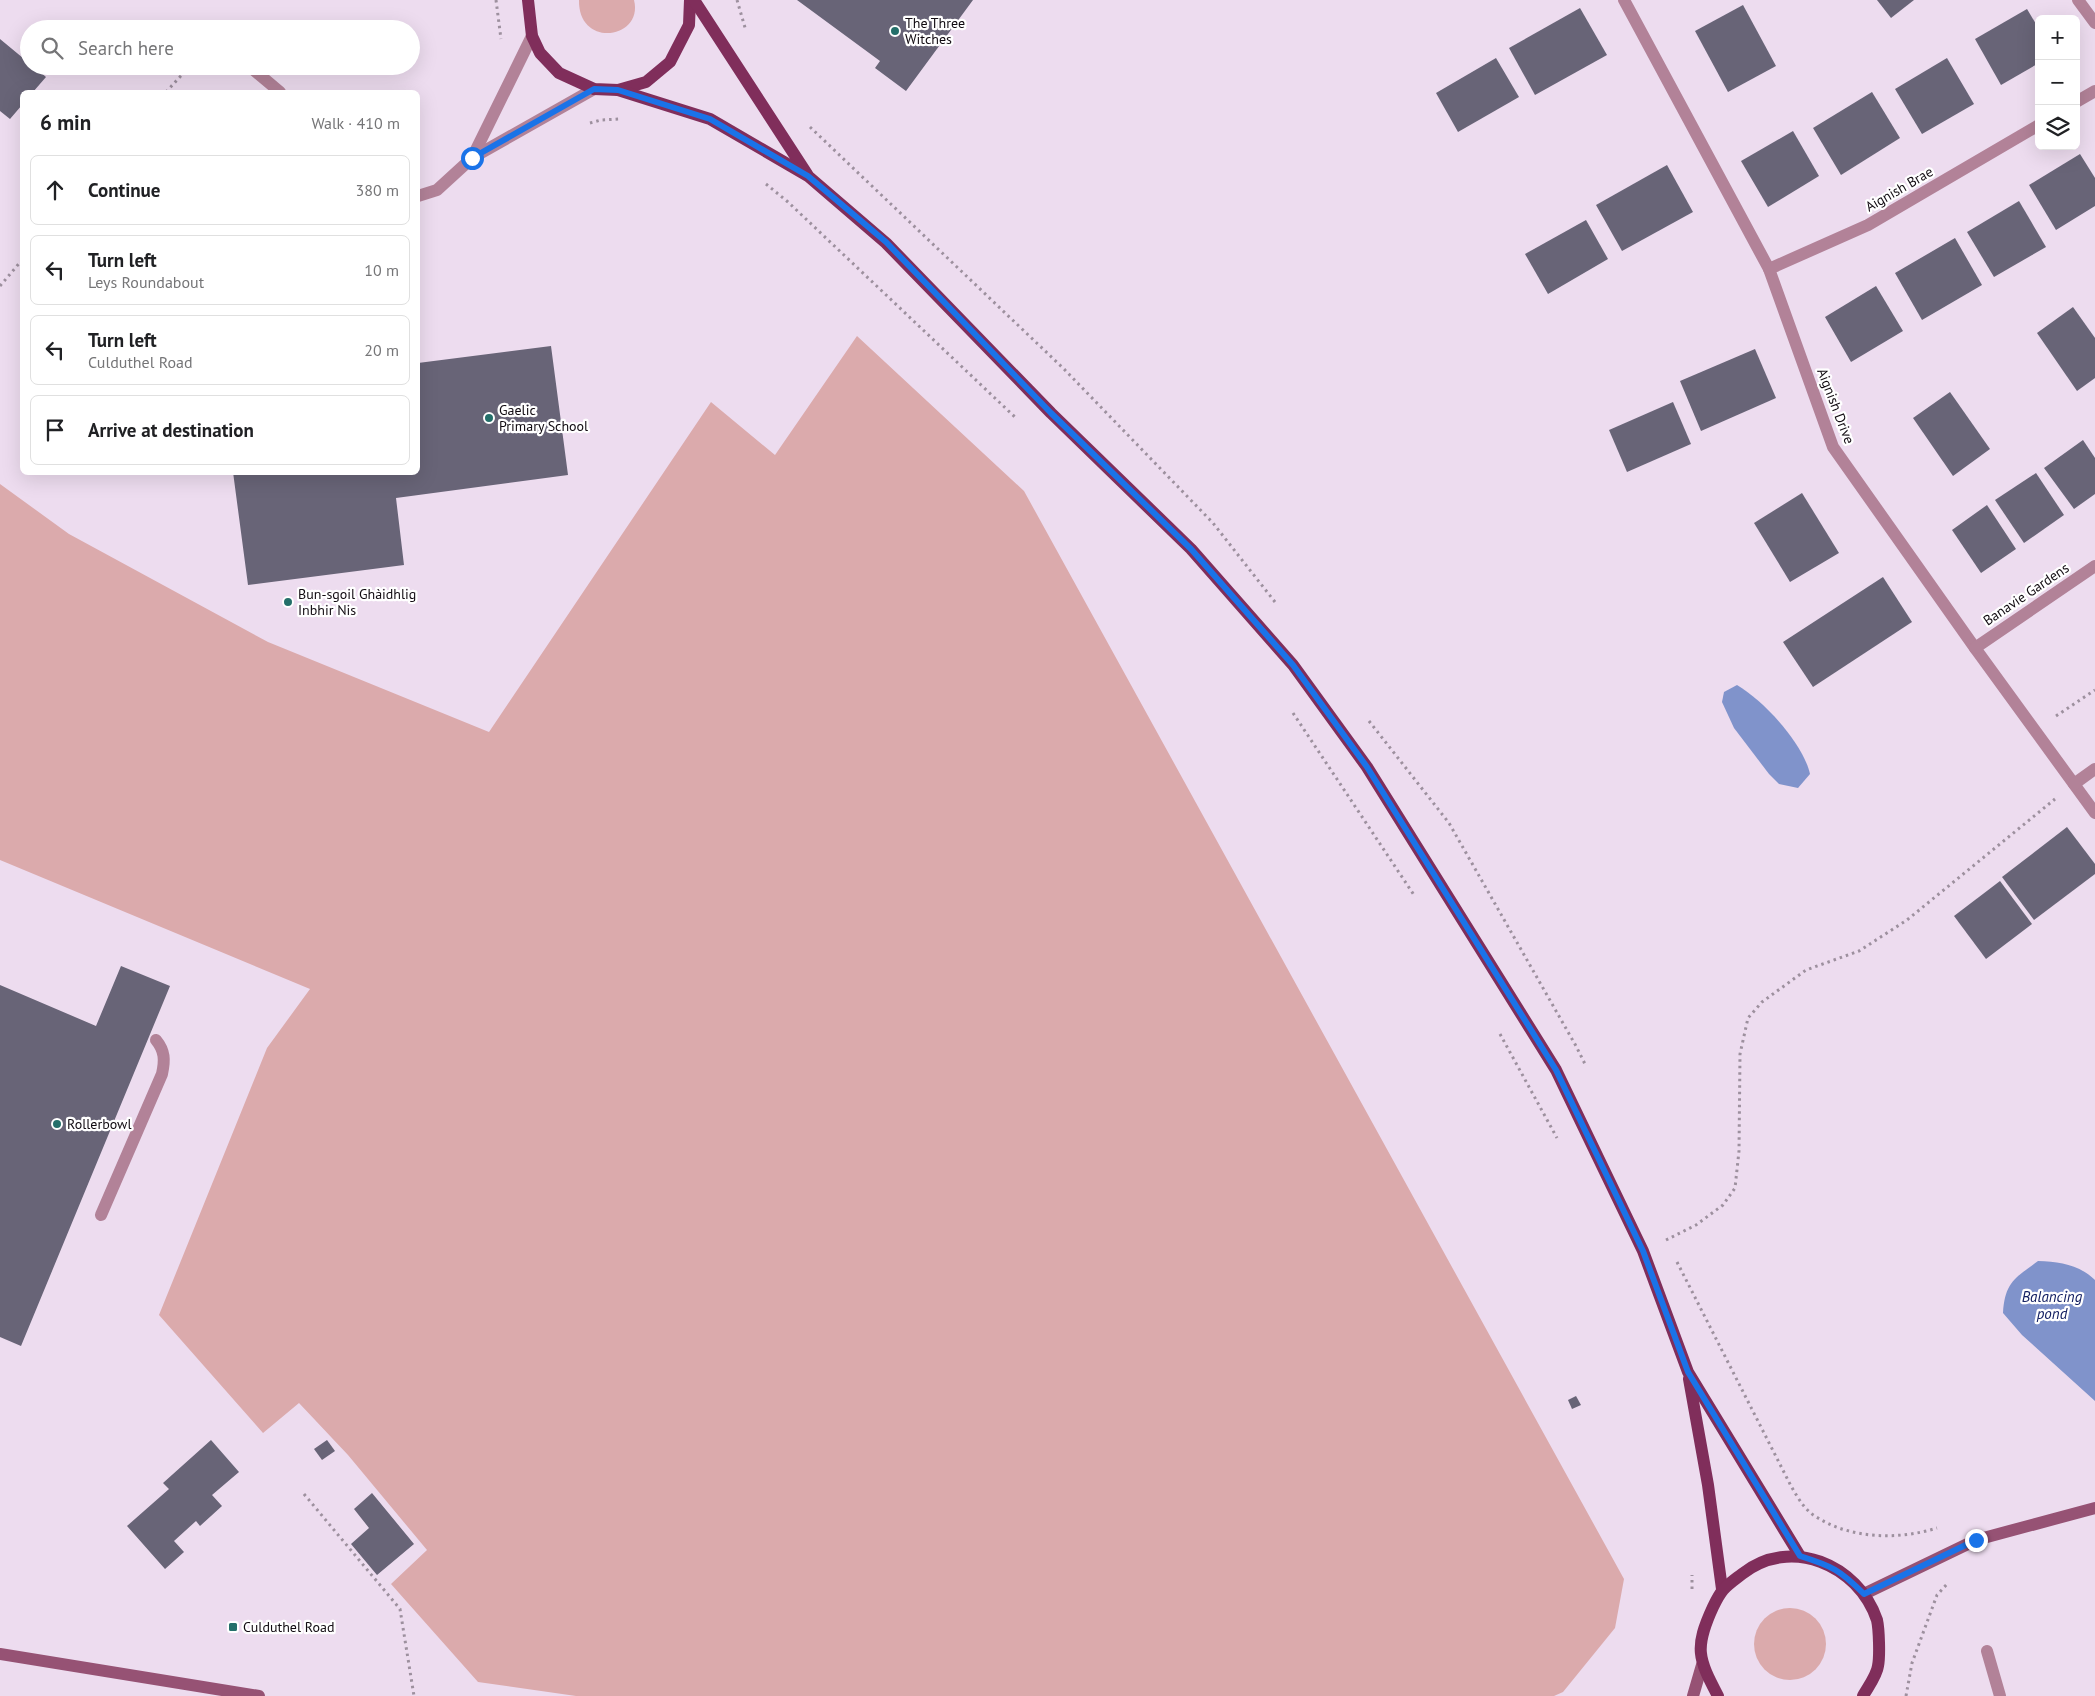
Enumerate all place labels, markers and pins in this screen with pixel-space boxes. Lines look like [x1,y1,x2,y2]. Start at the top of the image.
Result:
place label: The Three Witches [905,14,965,48]
marker: The Three Witches [889,25,901,37]
place label: Gaelic Primary School [499,401,588,435]
marker: Gaelic Primary School [483,412,495,424]
place label: Bun-sgoil Ghàidhlig Inbhir Nis [298,585,416,619]
marker: Bun-sgoil Ghàidhlig Inbhir Nis [282,596,294,608]
place label: Rollerbowl [67,1115,132,1133]
marker: Rollerbowl [51,1118,63,1130]
place label: Culduthel Road [243,1618,334,1636]
marker: Culduthel Road [227,1621,239,1633]

